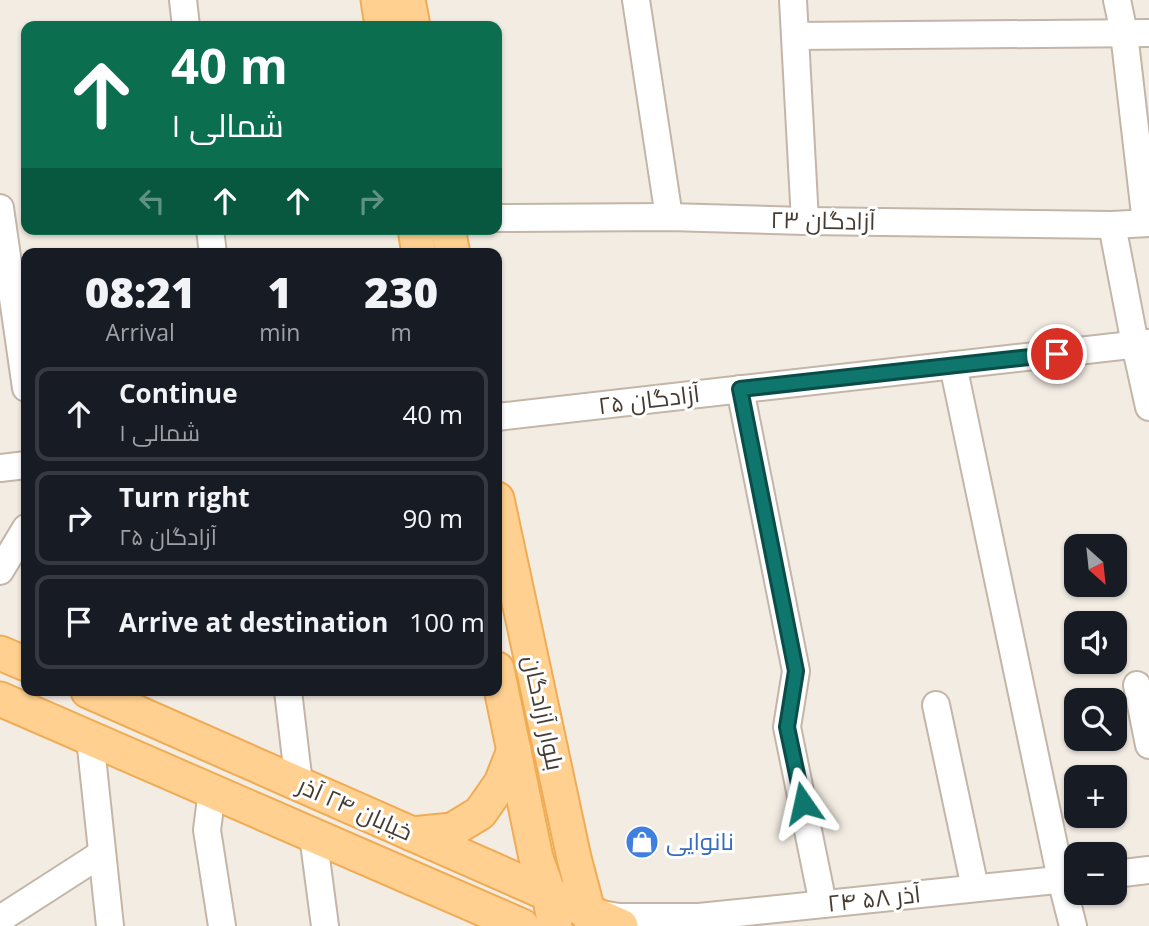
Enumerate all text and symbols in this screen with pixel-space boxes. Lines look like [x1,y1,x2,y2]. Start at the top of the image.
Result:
text: 40 m [171,32,288,98]
icon: ahead [56,49,147,140]
text: ۱ شمالی [171,103,284,146]
icon: left [133,182,171,220]
icon: ahead [206,182,244,220]
icon: ahead [279,182,317,220]
icon: right [352,182,390,220]
street label: آزادگان ۲۳ [770,202,876,237]
text: 08:21 [85,263,195,320]
text: 1 [268,263,292,320]
text: 230 [364,263,438,320]
text: Arrival [106,316,175,348]
text: min [259,316,300,348]
text: m [391,316,412,348]
pin [1027,324,1087,384]
icon: arrive [1038,335,1076,373]
text: Continue [119,375,238,411]
street label: آزادگان ۲۵ [596,376,702,421]
icon: ahead [60,395,98,433]
text: 40 m [402,396,463,432]
text: ۱ شمالی [119,416,200,448]
text: Turn right [119,479,250,515]
icon: right [60,499,98,537]
text: 90 m [402,500,463,536]
text: آزادگان ۲۵ [119,520,217,552]
north arrow [1064,534,1127,597]
map controls [1064,534,1127,905]
icon: arrive [60,603,98,641]
text: Arrive at destination [119,604,388,640]
text: 100 m [409,604,485,640]
button: sound [1064,611,1127,674]
street label: بلوار آزادگان [516,652,573,773]
button: search [1064,688,1127,751]
button: + [1064,765,1127,828]
position arrow [766,766,840,840]
street label: خیابان ۲۴ آذر [291,767,418,848]
shop icon: نانوایی [623,823,661,861]
place label: نانوایی [666,824,734,857]
button: − [1064,842,1127,905]
street label: ۲۴ آذر ۵۸ [826,876,923,919]

